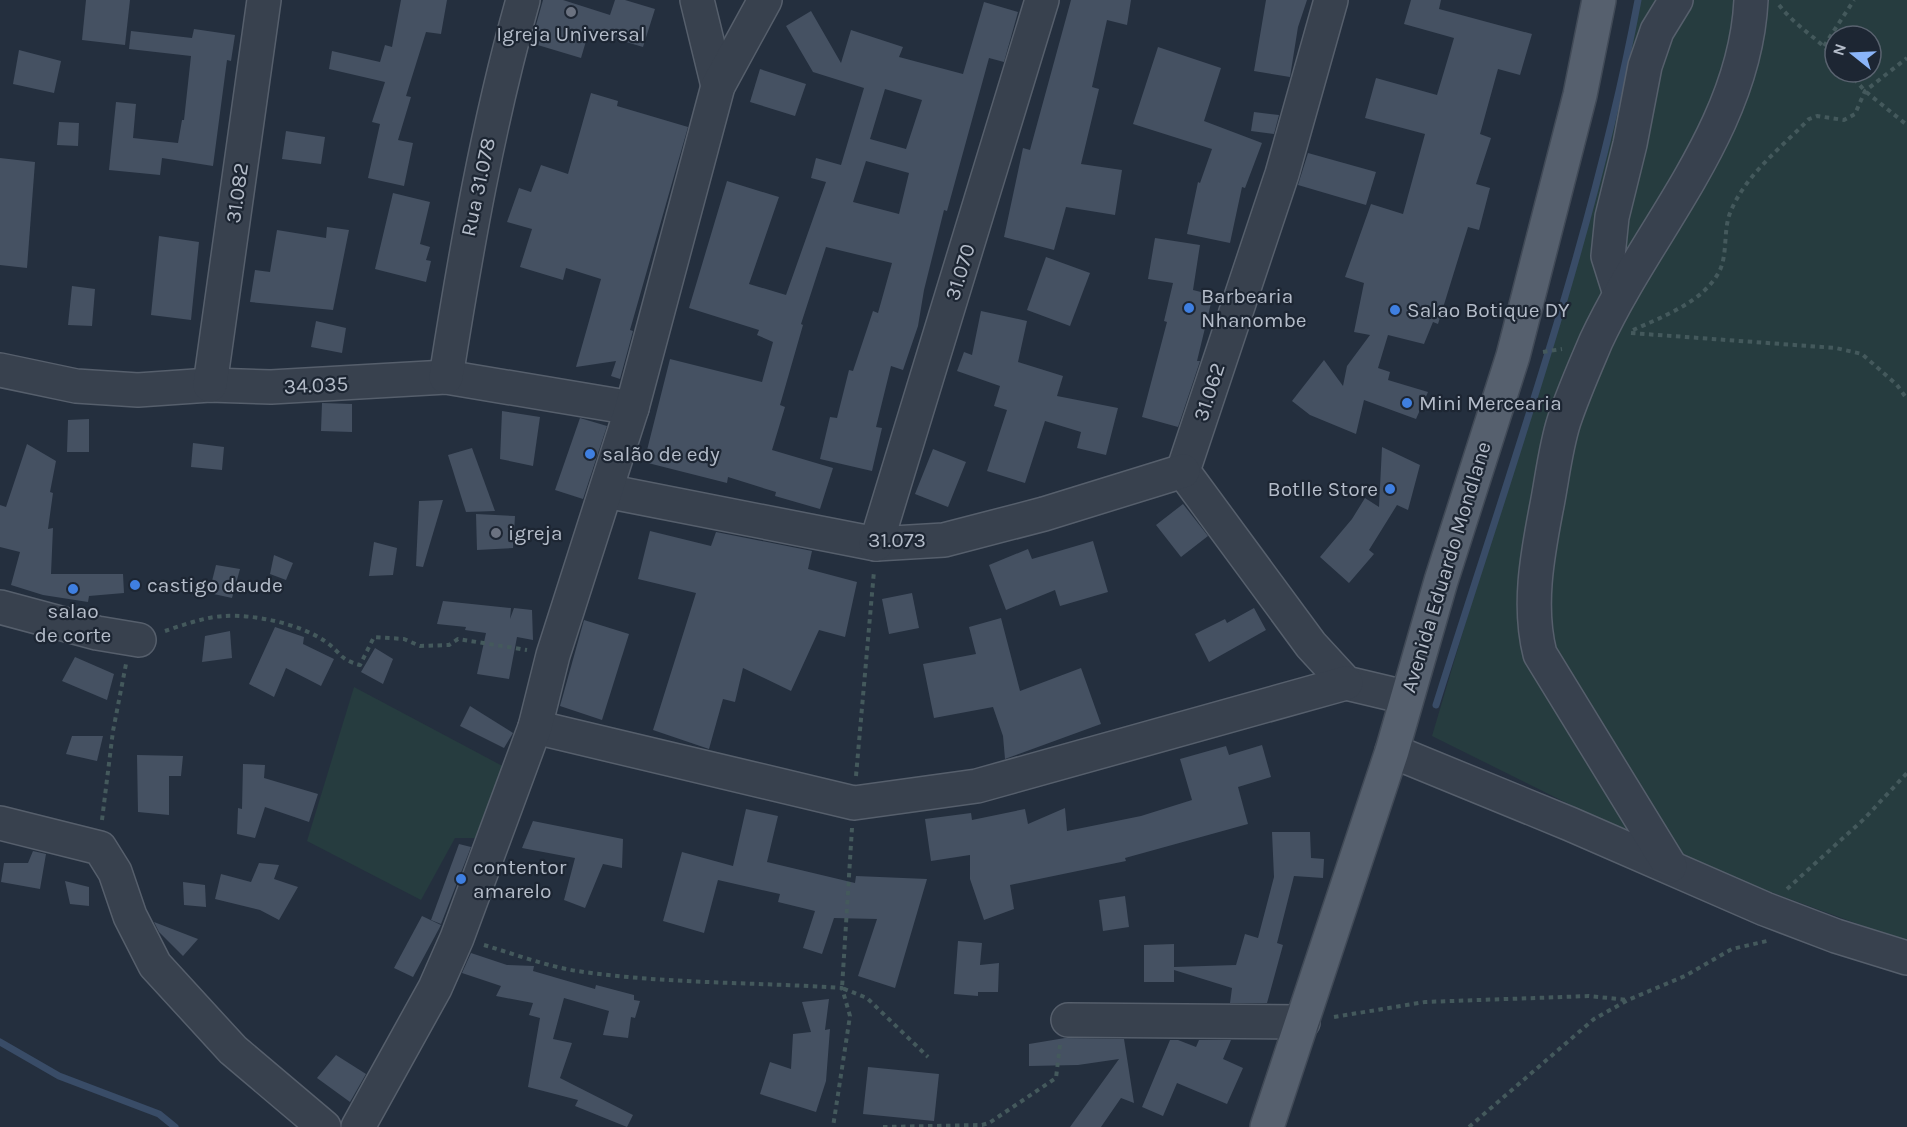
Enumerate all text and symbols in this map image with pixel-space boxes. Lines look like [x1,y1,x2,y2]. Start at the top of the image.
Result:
marker: Igreja Universal [564,5,578,19]
place label: Igreja Universal [496,22,646,46]
north arrow [1823,24,1883,84]
text: N [1828,41,1850,58]
street label: Rua 31.078 [456,135,500,239]
street label: 31.082 [221,161,253,225]
street label: 31.070 [940,241,980,303]
place label: Barbearia Nhanombe [1201,284,1307,332]
place label: Salao Botique DY [1407,298,1570,322]
marker: Barbearia Nhanombe [1182,301,1196,315]
marker: Salao Botique DY [1388,303,1402,317]
street label: 31.062 [1188,360,1230,424]
street label: 34.035 [283,371,349,399]
place label: Mini Mercearia [1419,391,1562,415]
marker: Mini Mercearia [1400,396,1414,410]
street label: Avenida Eduardo Mondlane [1396,439,1496,695]
place label: salão de edy [602,442,720,466]
marker: salão de edy [583,447,597,461]
place label: Botlle Store [1268,477,1378,501]
marker: Botlle Store [1383,482,1397,496]
place label: igreja [508,521,563,545]
marker: igreja [489,526,503,540]
street label: 31.073 [868,528,926,552]
place label: castigo daude [147,573,283,597]
marker: castigo daude [128,578,142,592]
marker: salao de corte [66,582,80,596]
place label: salao de corte [35,599,111,647]
place label: contentor amarelo [473,855,567,903]
marker: contentor amarelo [454,872,468,886]

